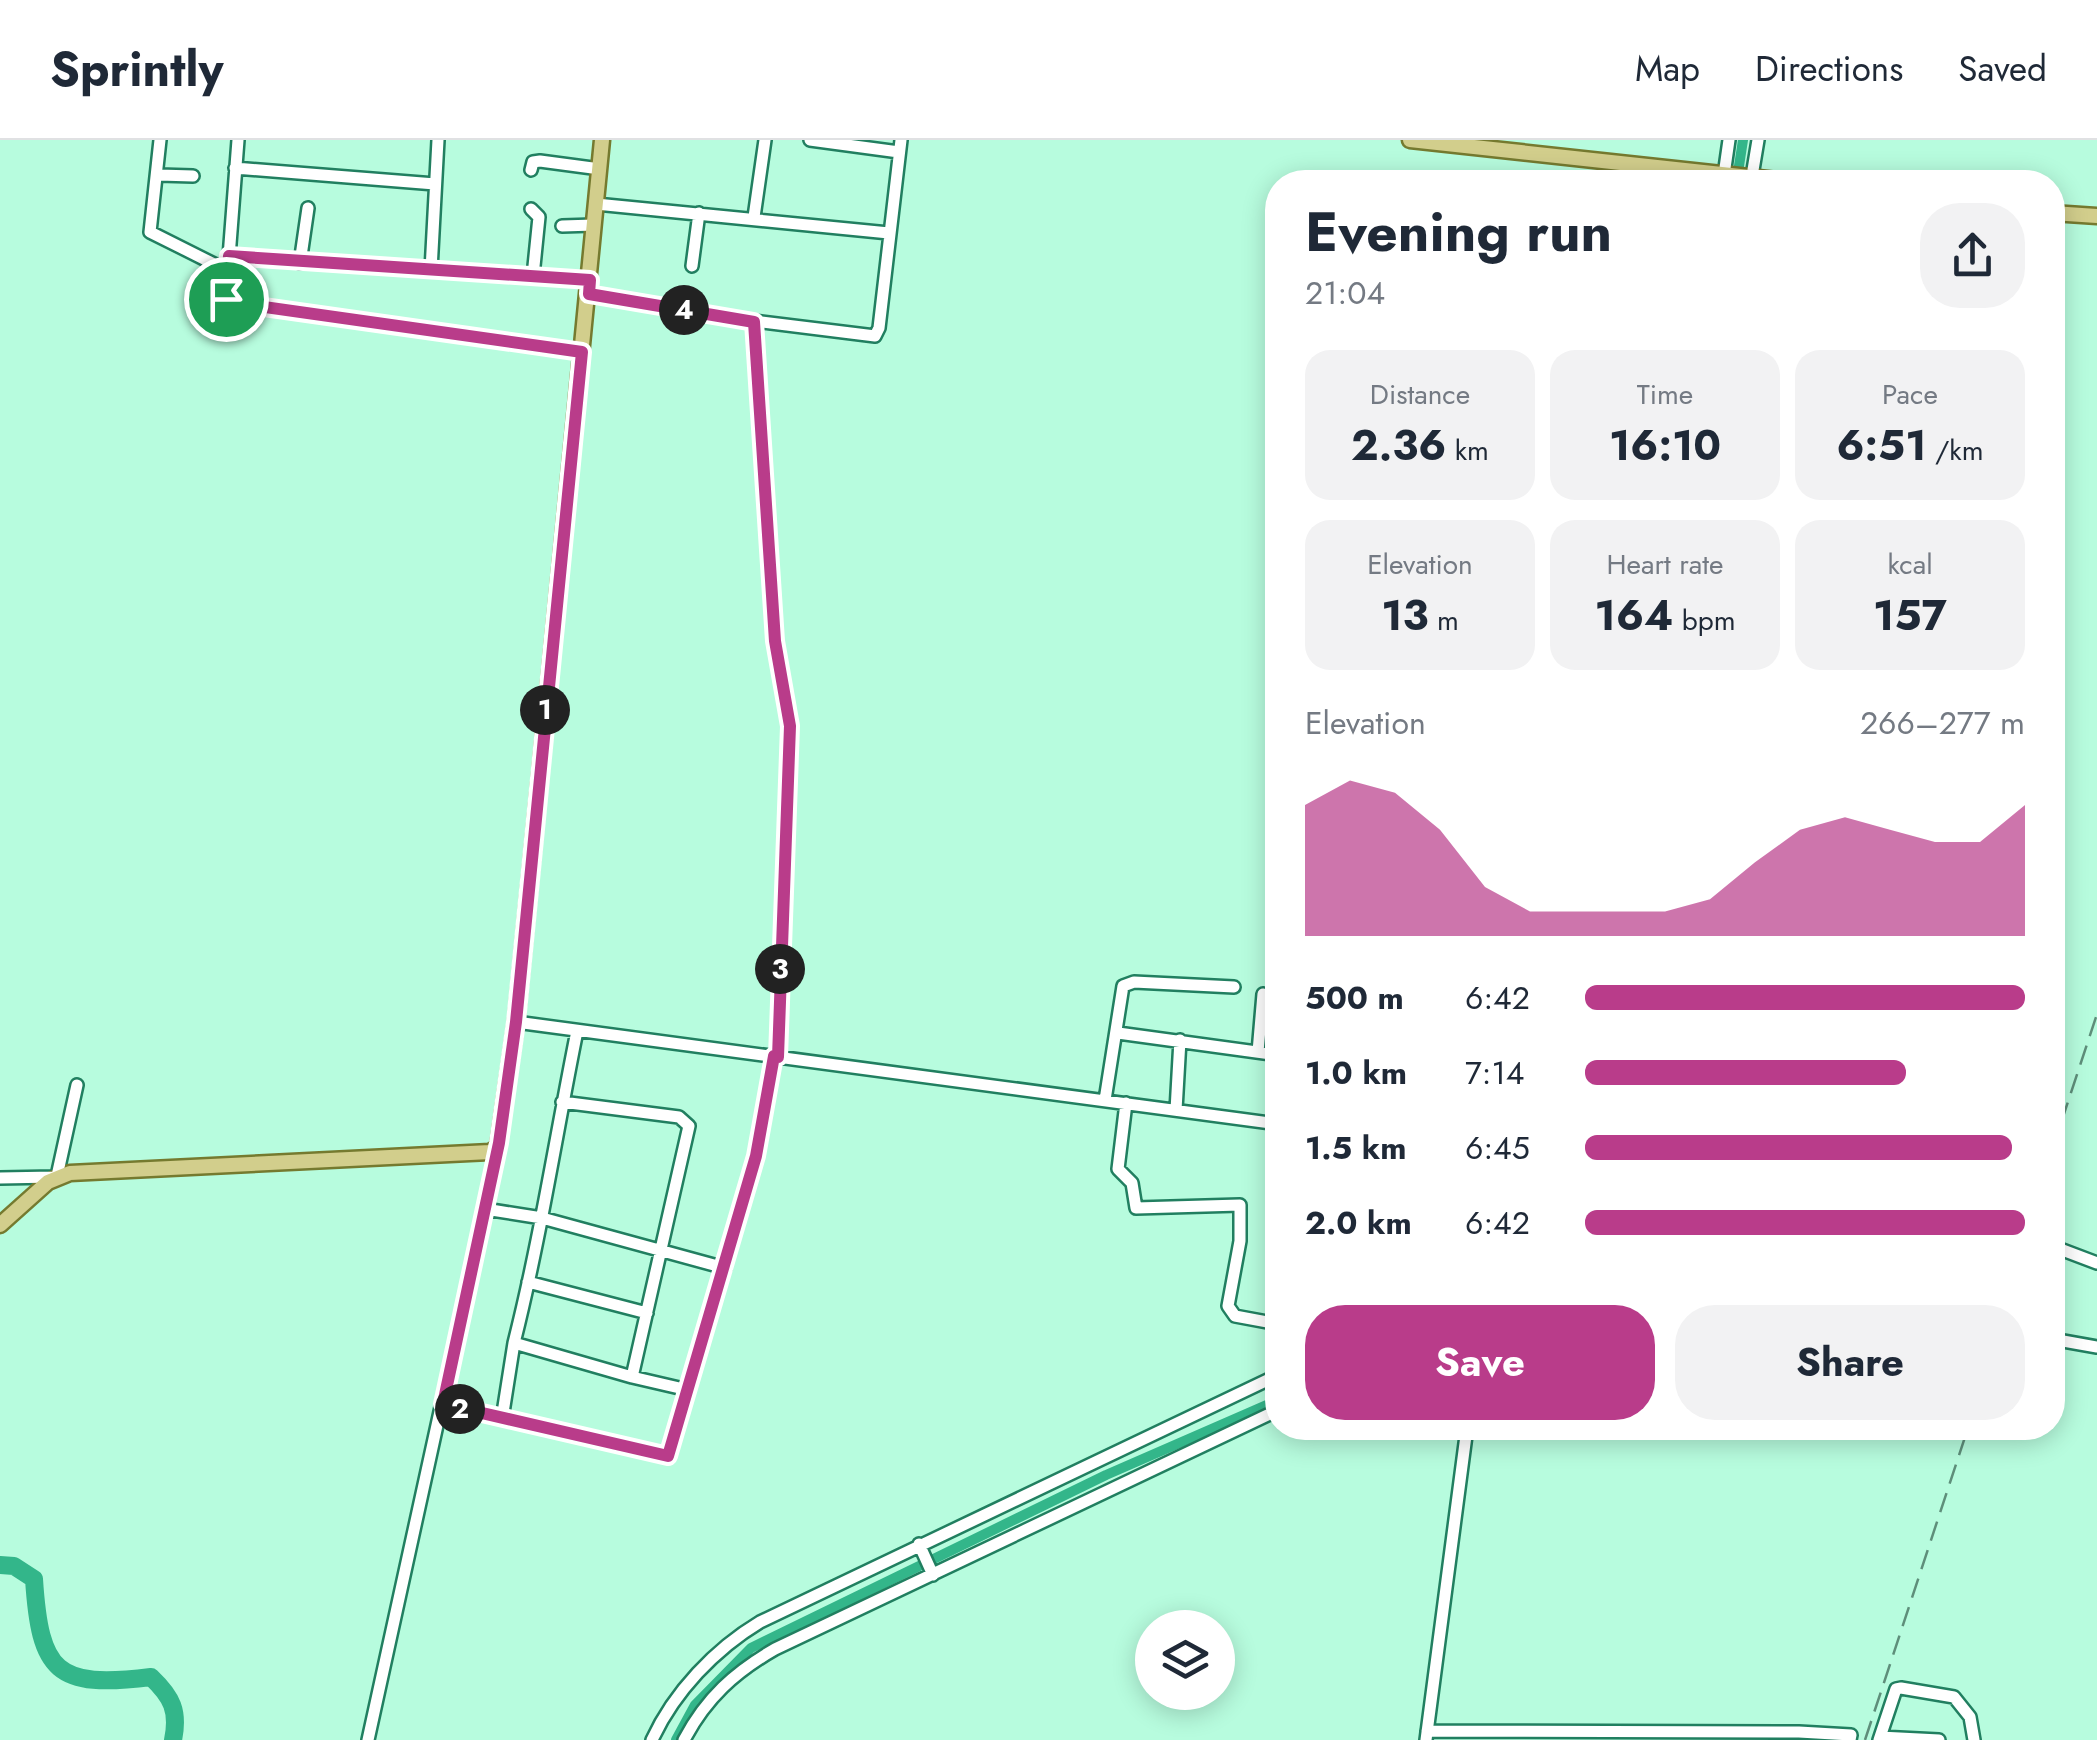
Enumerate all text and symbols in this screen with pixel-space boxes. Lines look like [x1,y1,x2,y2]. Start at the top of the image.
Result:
text: Sprintly [50,35,223,104]
text: Map [1635,44,1700,94]
text: Directions [1755,44,1903,94]
text: Saved [1958,44,2047,94]
text: Evening run [1305,192,1612,272]
button: share [1920,203,2025,308]
pin [184,257,269,342]
text: 21:04 [1305,270,1385,316]
icon: arrive [199,272,254,327]
pin: 4 [659,285,709,335]
text: 4 [674,289,694,330]
text: Distance [1370,374,1470,415]
text: Time [1637,374,1693,415]
text: Pace [1882,374,1938,415]
text: 2.36 [1351,415,1446,476]
text: 16:10 [1609,415,1721,476]
text: 6:51 [1836,415,1927,476]
text: km [1446,430,1489,471]
text: /km [1927,430,1984,471]
text: Elevation [1367,544,1473,585]
text: Heart rate [1607,544,1723,585]
text: kcal [1887,544,1933,585]
text: 13 [1381,585,1429,646]
text: 164 [1595,585,1673,646]
text: 157 [1873,585,1947,646]
text: m [1429,600,1459,641]
text: bpm [1673,600,1735,641]
pin: 1 [520,685,570,735]
text: 1 [538,689,552,730]
text: Elevation [1305,700,1426,746]
text: 266–277 m [1860,700,2025,746]
pin: 3 [755,944,805,994]
text: 3 [771,948,789,989]
text: 500 m [1305,975,1404,1021]
text: 6:42 [1465,975,1530,1021]
text: 1.0 km [1305,1050,1407,1096]
text: 7:14 [1465,1050,1524,1096]
text: 1.5 km [1305,1125,1407,1171]
text: 6:45 [1465,1125,1530,1171]
text: 2.0 km [1305,1200,1412,1246]
text: 6:42 [1465,1200,1530,1246]
button: Save [1305,1305,1655,1420]
button: Share [1675,1305,2025,1420]
pin: 2 [435,1384,485,1434]
text: 2 [451,1388,469,1429]
map controls [1135,1610,1235,1710]
button: layers [1135,1610,1235,1710]

